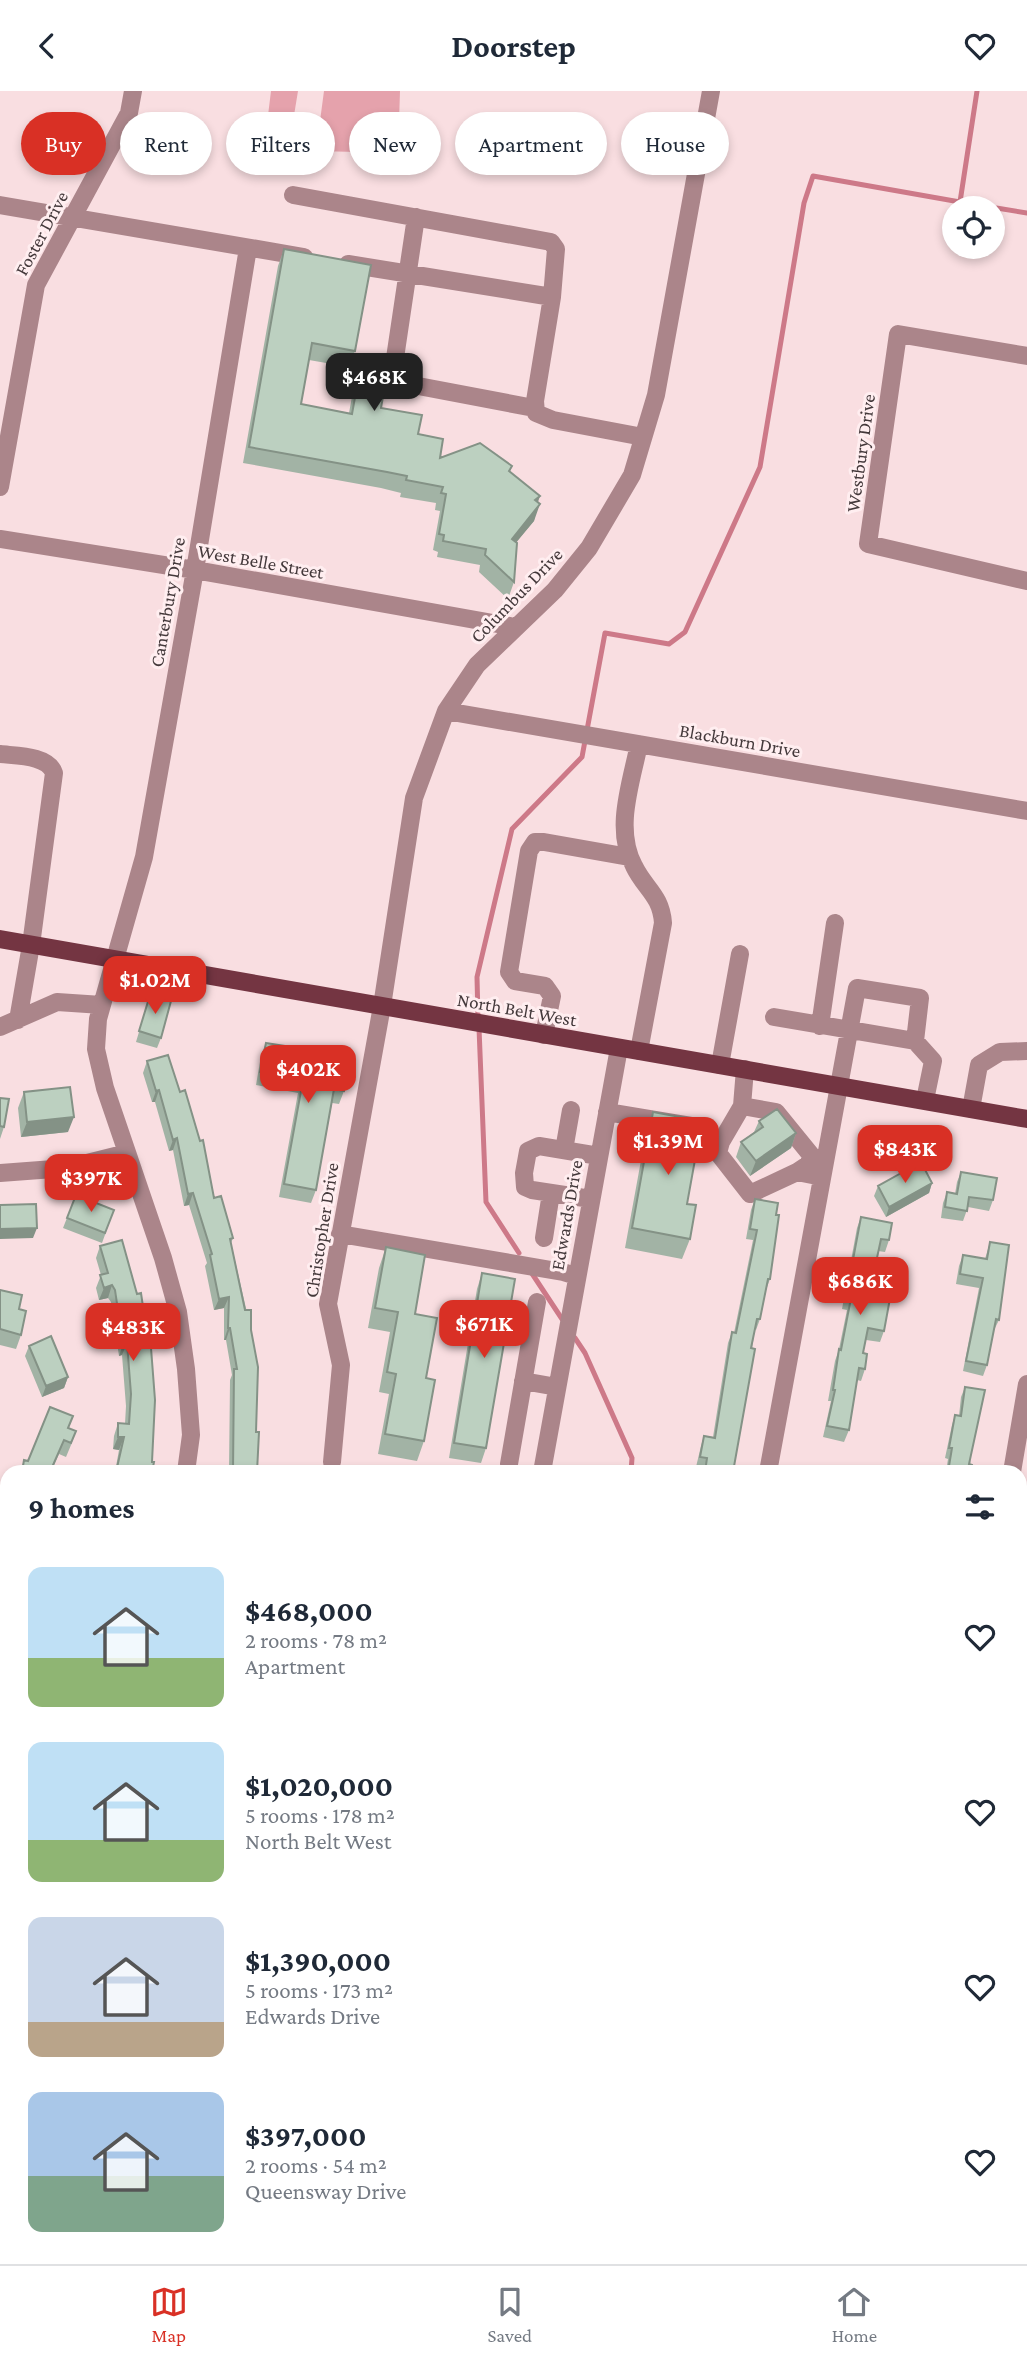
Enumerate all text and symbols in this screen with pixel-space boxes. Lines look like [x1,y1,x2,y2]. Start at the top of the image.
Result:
icon: back [28,27,66,65]
icon: heart [961,27,999,65]
text: Doorstep [451,28,576,64]
chip: Buy [21,112,106,175]
chip: Rent [120,112,212,175]
chip: Filters [226,112,335,175]
chip: New [349,112,441,175]
chip: Apartment [455,112,607,175]
chip: House [621,112,729,175]
street label: Foster Drive [11,188,72,279]
map controls [942,196,1005,259]
button: locate [942,196,1005,259]
pin: $468K [325,353,423,413]
text: $468K [342,363,406,389]
street label: Westbury Drive [842,393,879,513]
street label: Canterbury Drive [146,535,189,669]
street label: West Belle Street [196,540,326,583]
street label: Columbus Drive [466,544,567,647]
street label: Blackburn Drive [678,720,802,761]
pin: $1.02M [98,957,212,1016]
text: $1.02M [119,966,191,992]
street label: North Belt West [456,989,579,1030]
pin: $402K [259,1045,357,1105]
text: $402K [276,1055,340,1081]
pin: $1.39M [611,1117,725,1177]
pin: $843K [856,1125,954,1185]
text: $1.39M [633,1127,703,1153]
text: $843K [874,1135,936,1161]
pin: $397K [42,1155,140,1214]
street label: Edwards Drive [546,1158,587,1272]
street label: Christopher Drive [300,1161,343,1299]
text: $397K [61,1164,121,1190]
pin: $686K [811,1257,909,1317]
text: $686K [828,1267,892,1293]
pin: $671K [435,1301,533,1360]
pin: $483K [84,1303,182,1363]
text: $671K [455,1310,513,1336]
text: $483K [101,1313,165,1339]
icon: filters [961,1488,999,1526]
text: 9 homes [28,1491,135,1524]
text: $468,000 [245,1594,373,1627]
icon: home [84,1595,168,1679]
icon: heart [961,1618,999,1656]
text: 2 rooms · 78 m² [245,1627,387,1653]
text: Apartment [245,1653,345,1679]
text: $1,020,000 [245,1769,393,1802]
icon: home [84,1770,168,1854]
icon: heart [961,1793,999,1831]
text: 5 rooms · 178 m² [245,1802,395,1828]
text: North Belt West [245,1828,391,1854]
text: $1,390,000 [245,1944,391,1977]
icon: home [84,1945,168,2029]
icon: heart [961,1968,999,2006]
text: 5 rooms · 173 m² [245,1977,393,2003]
text: Edwards Drive [245,2003,380,2029]
text: $397,000 [245,2119,366,2152]
icon: home [84,2120,168,2204]
icon: heart [961,2143,999,2181]
text: 2 rooms · 54 m² [245,2152,387,2178]
text: Queensway Drive [245,2178,406,2204]
tab: Map [150,2283,188,2346]
tab: Saved [487,2283,532,2346]
tab: Home [832,2283,877,2346]

